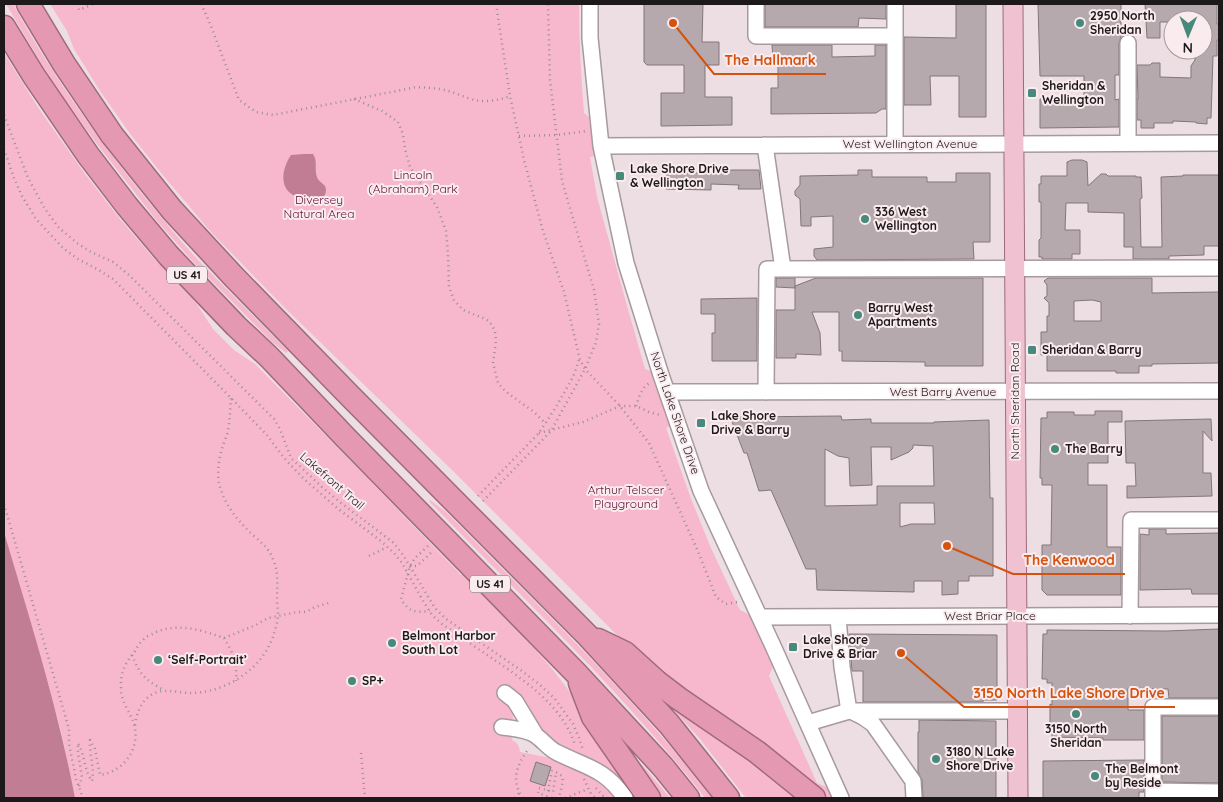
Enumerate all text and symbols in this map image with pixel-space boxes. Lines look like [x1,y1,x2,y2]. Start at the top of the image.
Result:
place label: 2950 North Sheridan [1090,8,1155,37]
north arrow [1163,10,1213,60]
marker: 2950 North Sheridan [1074,17,1086,29]
text: N [1182,39,1193,57]
callout: The Hallmark [714,45,826,74]
text: The Hallmark [724,51,816,69]
place label: Sheridan & Wellington [1042,78,1106,107]
marker: Sheridan & Wellington [1026,87,1038,99]
street label: West Wellington Avenue [843,136,977,151]
place label: Lake Shore Drive & Wellington [630,161,729,190]
park label: Lincoln (Abraham) Park [368,167,458,196]
marker: Lake Shore Drive & Wellington [614,170,626,182]
park label: Diversey Natural Area [284,192,354,221]
place label: 336 West Wellington [875,204,937,233]
marker: 336 West Wellington [859,213,871,225]
road number: US 41 [167,266,207,284]
place label: Barry West Apartments [868,300,937,329]
marker: Barry West Apartments [852,309,864,321]
place label: Sheridan & Barry [1042,342,1142,357]
street label: North Sheridan Road [1007,343,1022,459]
marker: Sheridan & Barry [1026,344,1038,356]
street label: North Lake Shore Drive [647,350,704,476]
street label: West Barry Avenue [890,384,997,399]
place label: Lake Shore Drive & Barry [711,408,789,437]
marker: Lake Shore Drive & Barry [695,417,707,429]
place label: The Barry [1065,441,1123,456]
marker: The Barry [1049,443,1061,455]
street label: Lakefront Trail [297,449,368,513]
park label: Arthur Telscer Playground [588,482,665,511]
callout: The Kenwood [1013,545,1125,574]
text: The Kenwood [1023,551,1115,569]
road number: US 41 [470,576,510,592]
street label: West Briar Place [944,608,1036,623]
place label: Belmont Harbor South Lot [402,628,496,657]
place label: Lake Shore Drive & Briar [803,632,877,661]
marker: Belmont Harbor South Lot [386,637,398,649]
marker: Lake Shore Drive & Briar [787,641,799,653]
place label: ‘Self-Portrait’ [168,652,247,667]
marker: ‘Self-Portrait’ [152,654,164,666]
place label: SP+ [362,673,383,688]
marker: SP+ [346,675,358,687]
callout: 3150 North Lake Shore Drive [964,678,1175,707]
text: 3150 North Lake Shore Drive [973,684,1165,702]
marker: 3150 North Sheridan [1070,708,1082,720]
place label: 3150 North Sheridan [1045,721,1107,750]
place label: 3180 N Lake Shore Drive [946,744,1015,773]
marker: 3180 N Lake Shore Drive [930,753,942,765]
place label: The Belmont by Reside [1105,761,1179,790]
marker: The Belmont by Reside [1089,770,1101,782]

